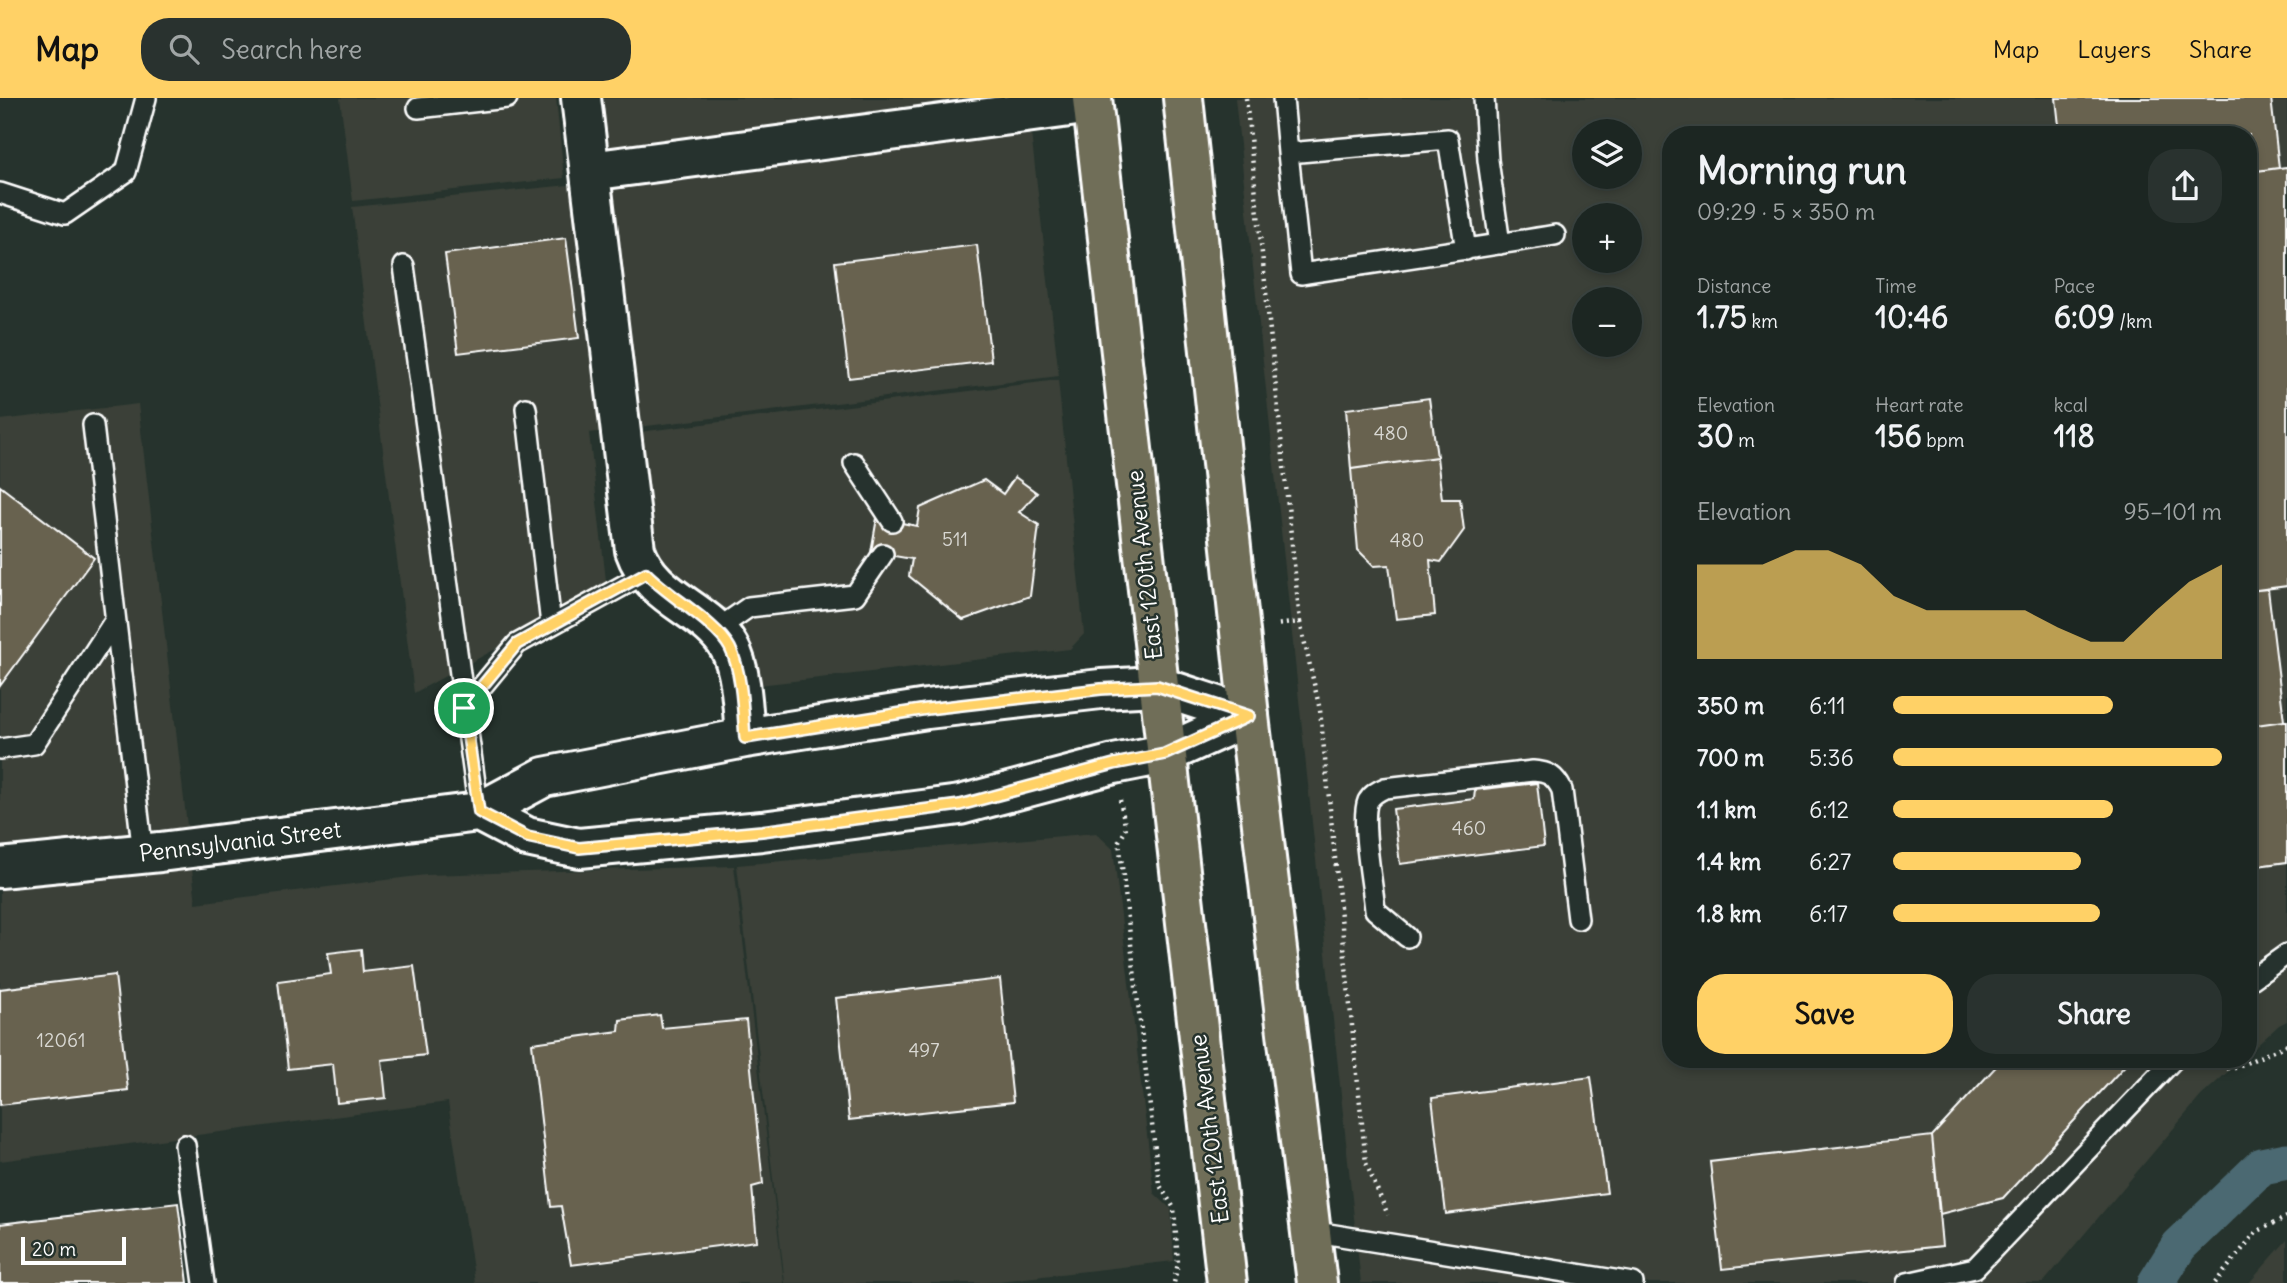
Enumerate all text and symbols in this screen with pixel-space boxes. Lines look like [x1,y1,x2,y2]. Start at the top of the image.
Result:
search box [141,18,631,81]
text: Map [35,28,99,70]
icon: search [165,30,203,68]
text: Search here [221,33,362,66]
text: Map [1993,34,2039,64]
text: Layers [2077,34,2151,64]
text: Share [2189,34,2252,64]
map controls [1572,119,1642,357]
button: layers [1572,119,1642,189]
text: Morning run [1697,147,1907,194]
button: share [2148,149,2222,223]
text: 09:29 · 5 × 350 m [1697,197,1875,226]
button: + [1572,203,1642,273]
text: Distance [1697,274,1771,298]
text: Time [1875,274,1916,298]
text: Pace [2054,274,2095,298]
button: − [1572,287,1642,357]
text: 1.75 [1697,298,1747,336]
text: 10:46 [1875,298,1948,336]
text: 6:09 [2054,298,2115,336]
text: km [1747,309,1778,333]
text: /km [2115,309,2153,333]
text: Elevation [1697,393,1775,417]
text: Heart rate [1875,393,1963,417]
text: kcal [2054,393,2088,417]
text: 30 [1697,417,1734,455]
text: 156 [1875,417,1922,455]
text: 118 [2054,417,2095,455]
house number: 480 [1374,421,1408,445]
text: m [1734,428,1755,452]
text: bpm [1922,428,1964,452]
street label: East 120th Avenue [1120,469,1168,661]
text: Elevation [1697,497,1791,526]
text: 95–101 m [2123,497,2222,526]
house number: 511 [942,527,968,551]
house number: 480 [1390,528,1424,552]
pin [434,678,494,738]
icon: arrive [445,689,483,727]
text: 350 m [1697,691,1764,720]
text: 6:11 [1809,691,1846,720]
text: 700 m [1697,743,1764,772]
text: 5:36 [1809,743,1854,772]
text: 1.1 km [1697,795,1756,824]
text: 6:12 [1809,795,1849,824]
street label: Pennsylvania Street [137,814,343,868]
house number: 460 [1452,816,1486,840]
text: 1.4 km [1697,847,1761,876]
text: 6:27 [1809,847,1851,876]
text: 1.8 km [1697,899,1762,928]
text: 6:17 [1809,899,1848,928]
button: Save [1697,974,1953,1054]
button: Share [1967,974,2222,1054]
house number: 12061 [37,1028,85,1052]
street label: East 120th Avenue [1183,1033,1235,1225]
house number: 497 [908,1038,940,1062]
scale bar [21,1234,126,1266]
text: 20 m [32,1237,76,1261]

